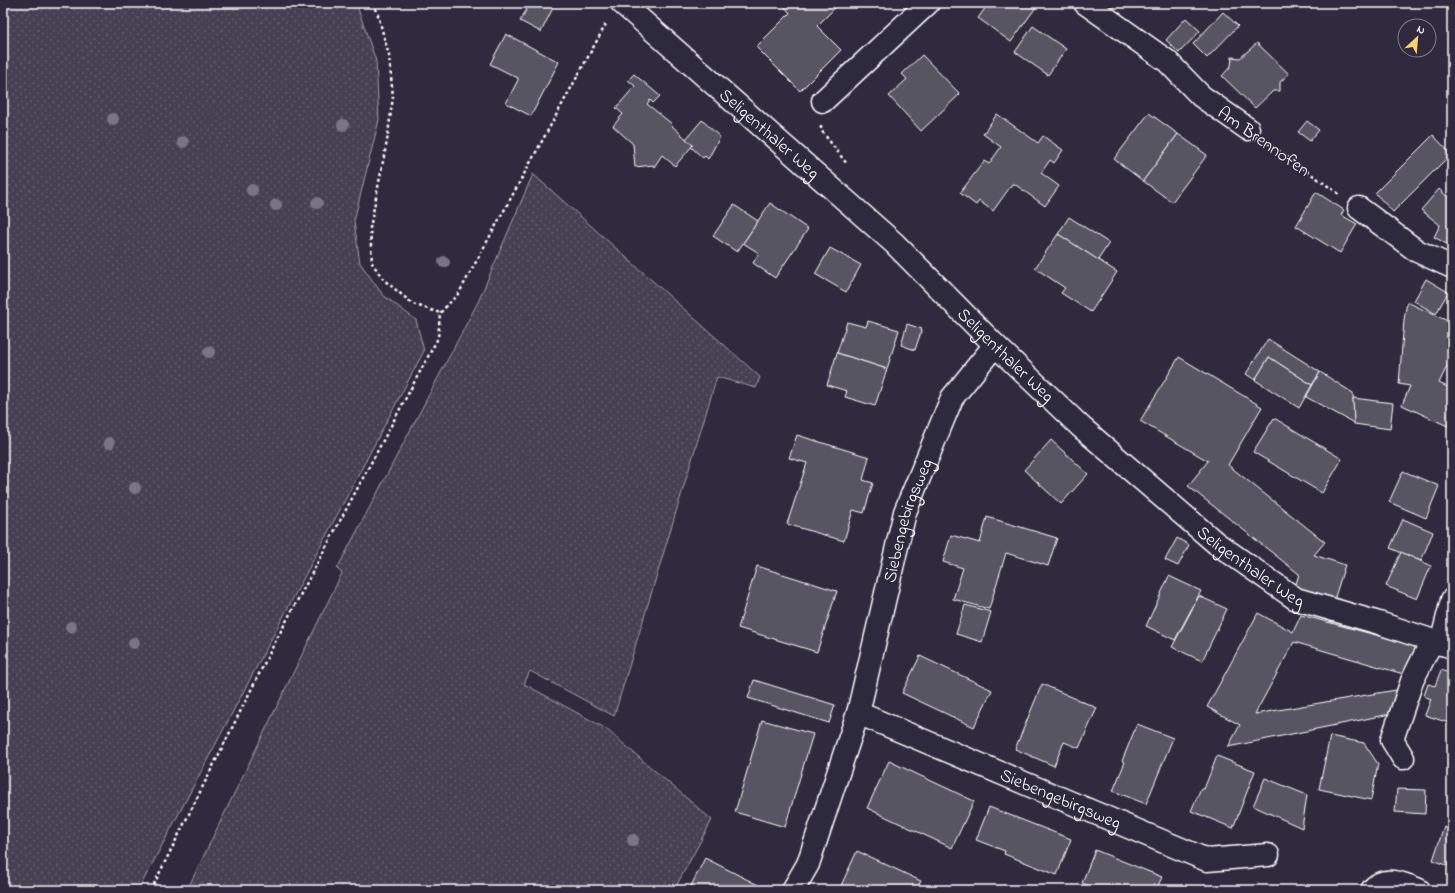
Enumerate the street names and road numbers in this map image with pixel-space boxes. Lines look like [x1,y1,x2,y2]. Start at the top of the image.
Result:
street label: Seligenthaler Weg [712,83,824,187]
street label: Am Brennofen [1211,101,1315,184]
street label: Seligenthaler Weg [950,303,1059,410]
street label: Siebengebirgsweg [878,455,942,586]
street label: Seligenthaler Weg [1190,521,1306,616]
street label: Siebengebirgsweg [995,763,1125,838]

